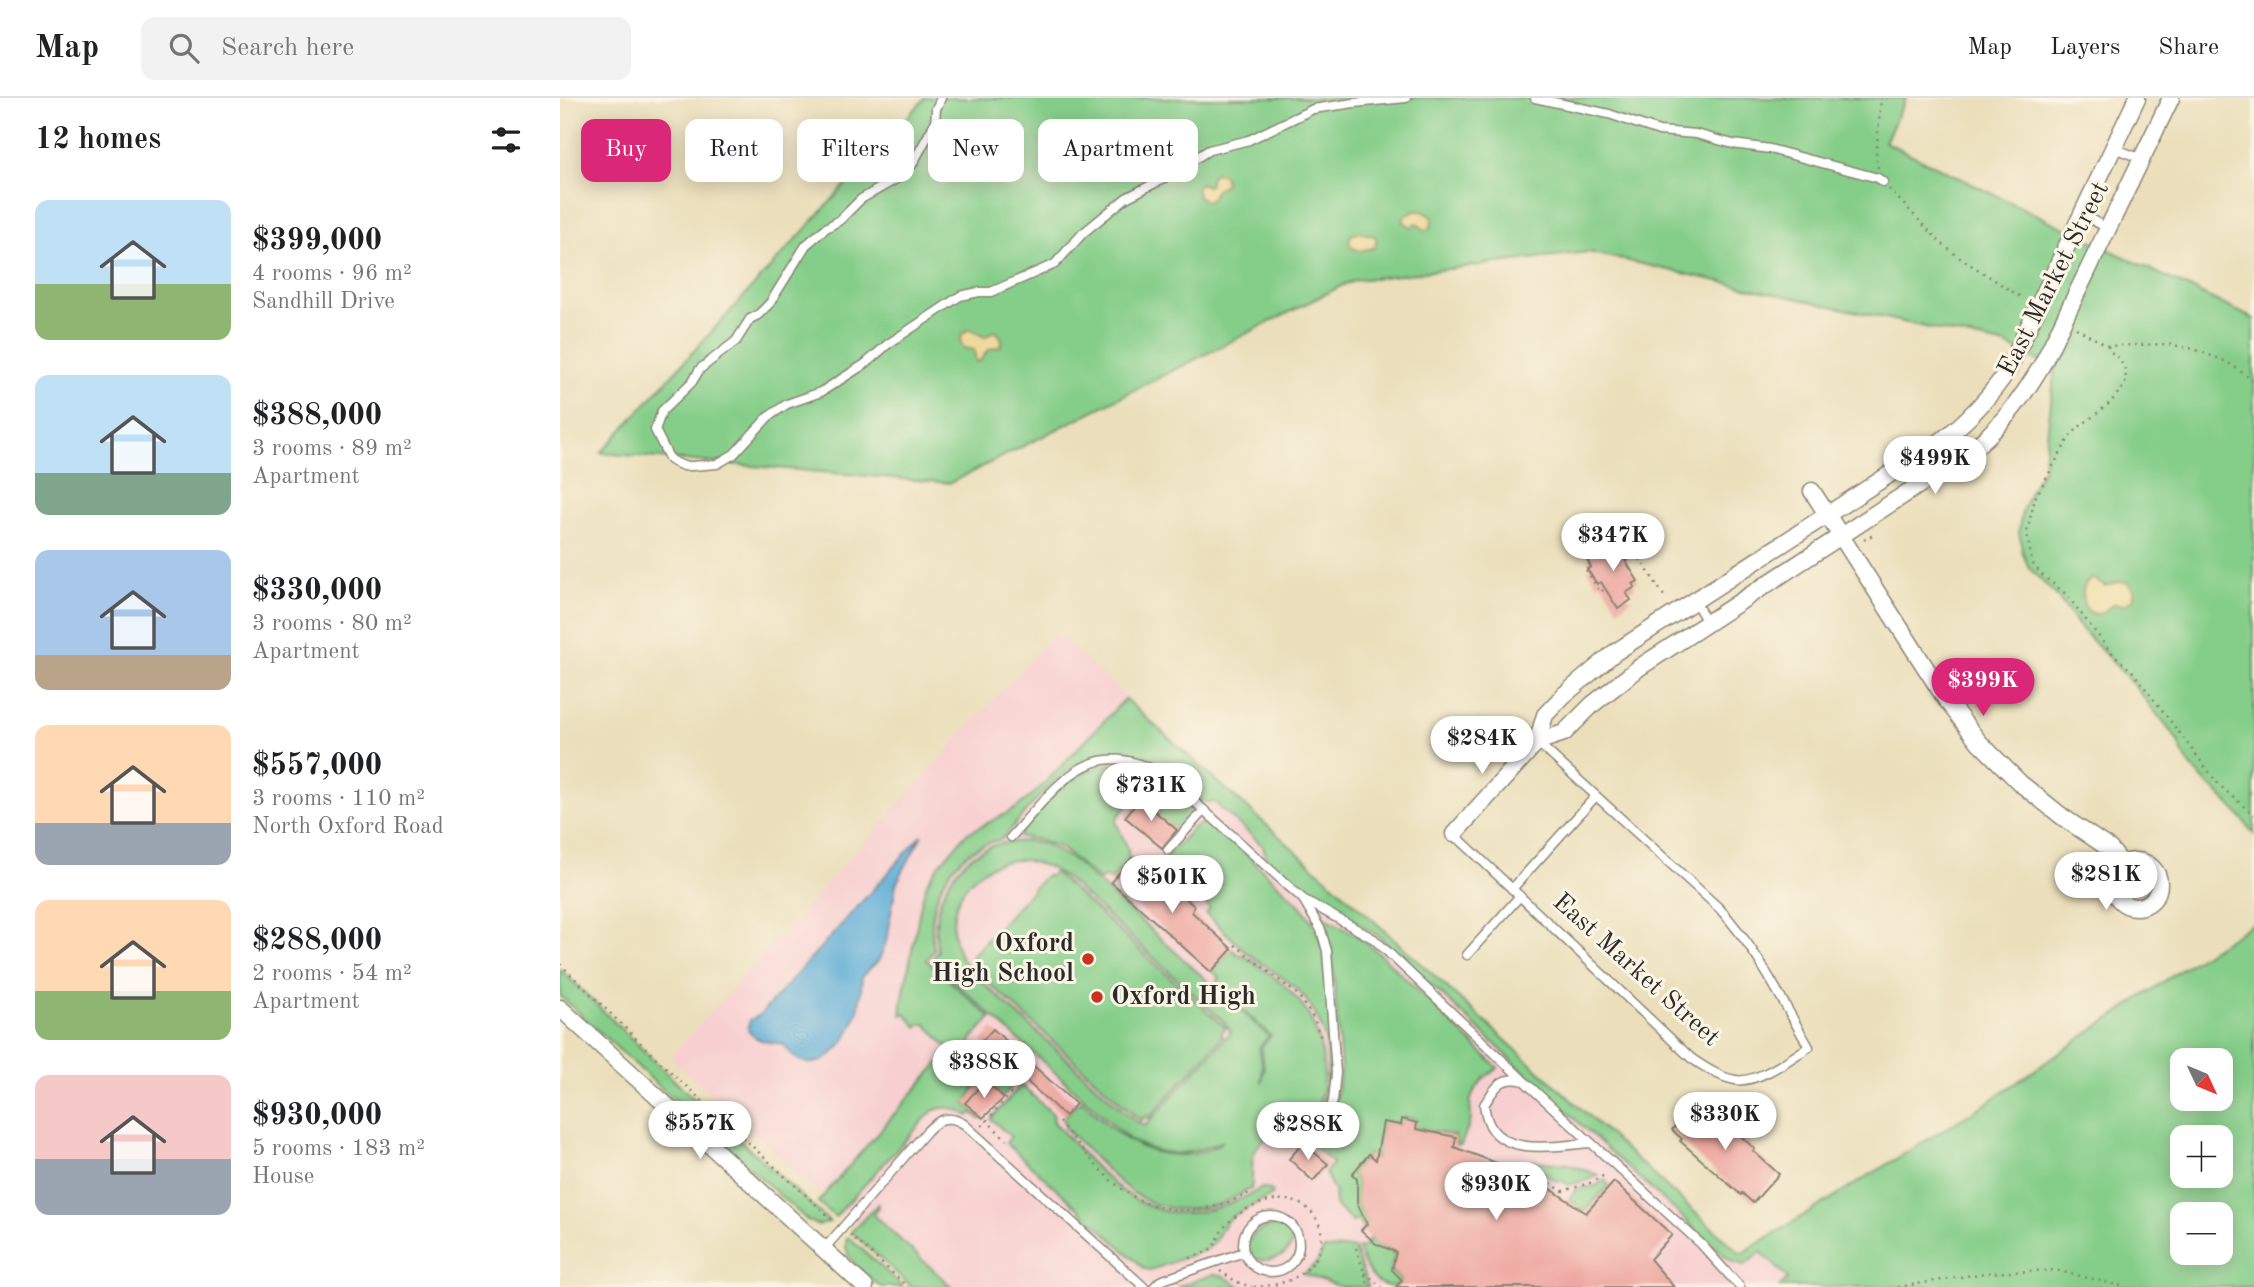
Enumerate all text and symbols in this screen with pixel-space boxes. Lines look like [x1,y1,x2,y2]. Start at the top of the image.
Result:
search box [141,17,631,80]
icon: search [165,29,203,67]
text: Map [35,32,99,65]
text: Search here [221,35,354,61]
text: Map [1968,36,2012,60]
text: Layers [2050,36,2120,60]
text: Share [2158,36,2219,60]
chip: Buy [581,119,671,182]
chip: Rent [685,119,783,182]
chip: Filters [797,119,914,182]
chip: New [928,119,1024,182]
chip: Apartment [1038,119,1198,182]
icon: filters [487,121,525,159]
text: 12 homes [35,125,161,155]
street label: East Market Street [1994,178,2114,380]
text: $399,000 [252,226,382,256]
icon: home [91,228,175,312]
text: 4 rooms · 96 m² [252,262,412,285]
text: Sandhill Drive [252,290,395,313]
text: $388,000 [252,401,382,431]
icon: home [91,403,175,487]
pin: $499K [1886,436,1984,496]
text: 3 rooms · 89 m² [252,437,412,460]
text: $499K [1899,447,1971,470]
text: Apartment [252,465,360,488]
pin: $347K [1564,514,1662,573]
text: $347K [1577,524,1649,547]
text: $330,000 [252,576,382,606]
icon: home [91,578,175,662]
text: 3 rooms · 80 m² [252,612,412,635]
text: Apartment [252,640,360,663]
pin: $399K [1934,658,2032,718]
text: $399K [1947,669,2019,692]
pin: $284K [1433,716,1531,776]
text: $284K [1446,727,1518,750]
text: $557,000 [252,751,382,781]
icon: home [91,753,175,837]
pin: $731K [1102,764,1200,823]
text: $731K [1115,774,1187,797]
text: 3 rooms · 110 m² [252,787,425,810]
text: North Oxford Road [252,815,444,838]
pin: $281K [2057,852,2155,912]
pin: $501K [1123,856,1221,915]
text: $281K [2070,863,2142,886]
text: $501K [1136,866,1208,889]
street label: East Market Street [1548,889,1724,1051]
text: $288,000 [252,926,382,956]
icon: home [91,928,175,1012]
place label: Oxford High School [932,931,1074,987]
marker: Oxford High School [1080,951,1096,967]
text: 2 rooms · 54 m² [252,962,412,985]
place label: Oxford High [1111,984,1256,1010]
marker: Oxford High [1089,989,1105,1005]
text: Apartment [252,990,360,1013]
pin: $388K [935,1040,1033,1100]
north arrow [2170,1048,2233,1111]
map controls [2170,1048,2233,1265]
text: $388K [948,1051,1020,1074]
pin: $330K [1676,1093,1774,1152]
text: $930,000 [252,1101,382,1131]
pin: $557K [651,1102,749,1161]
pin: $288K [1259,1102,1357,1162]
icon: home [91,1103,175,1187]
text: $330K [1689,1103,1761,1126]
text: $557K [664,1112,736,1135]
text: $288K [1272,1113,1344,1136]
button: + [2170,1125,2233,1188]
text: 5 rooms · 183 m² [252,1137,425,1160]
pin: $930K [1447,1162,1545,1222]
text: House [252,1165,314,1188]
text: $930K [1460,1173,1532,1196]
button: − [2170,1202,2233,1265]

